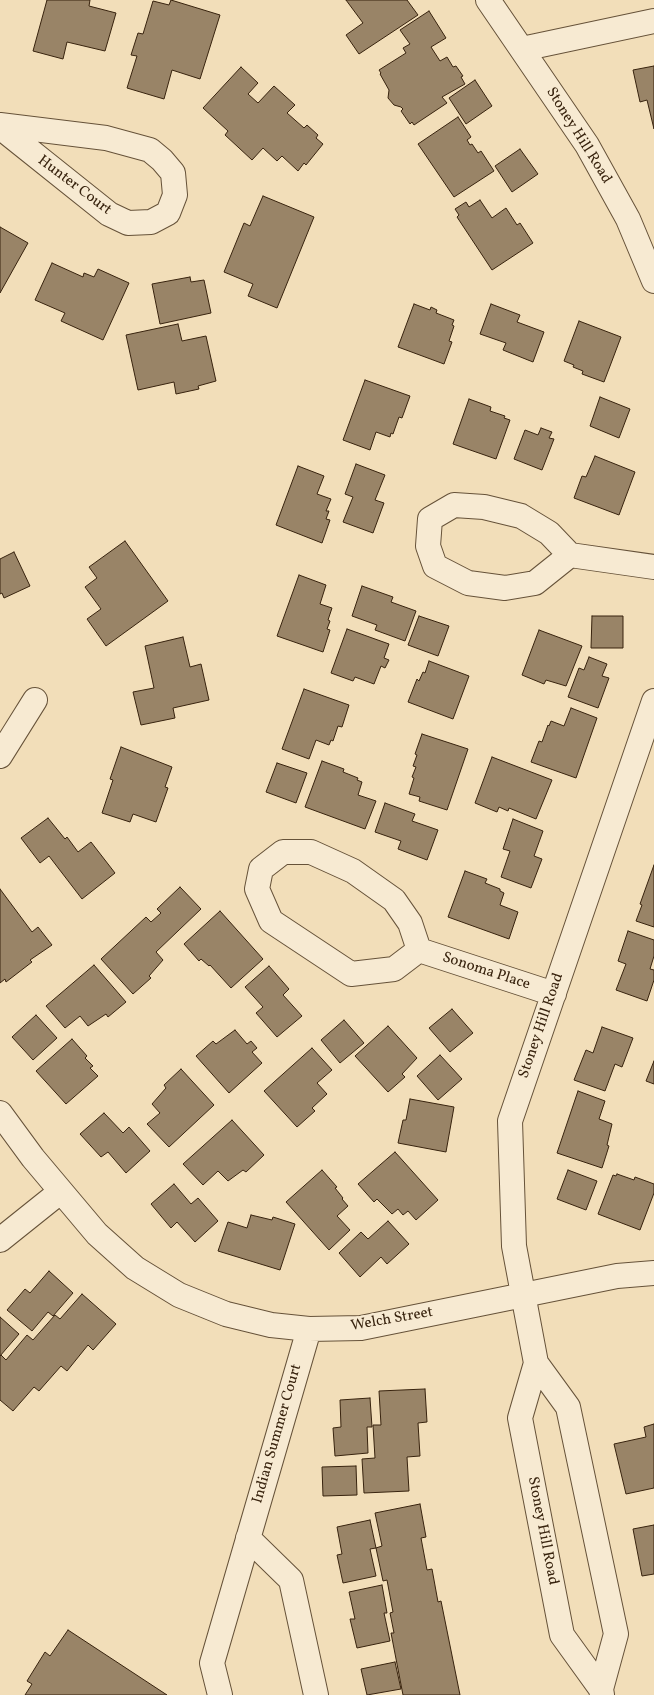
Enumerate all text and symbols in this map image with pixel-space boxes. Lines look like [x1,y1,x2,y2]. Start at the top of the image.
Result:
street label: Stoney Hill Road [541,85,615,187]
street label: Hunter Court [33,152,115,220]
street label: Sonoma Place [440,949,532,995]
street label: Stoney Hill Road [516,971,568,1081]
street label: Welch Street [350,1304,434,1336]
street label: Indian Summer Court [249,1362,307,1506]
street label: Stoney Hill Road [523,1475,561,1587]

